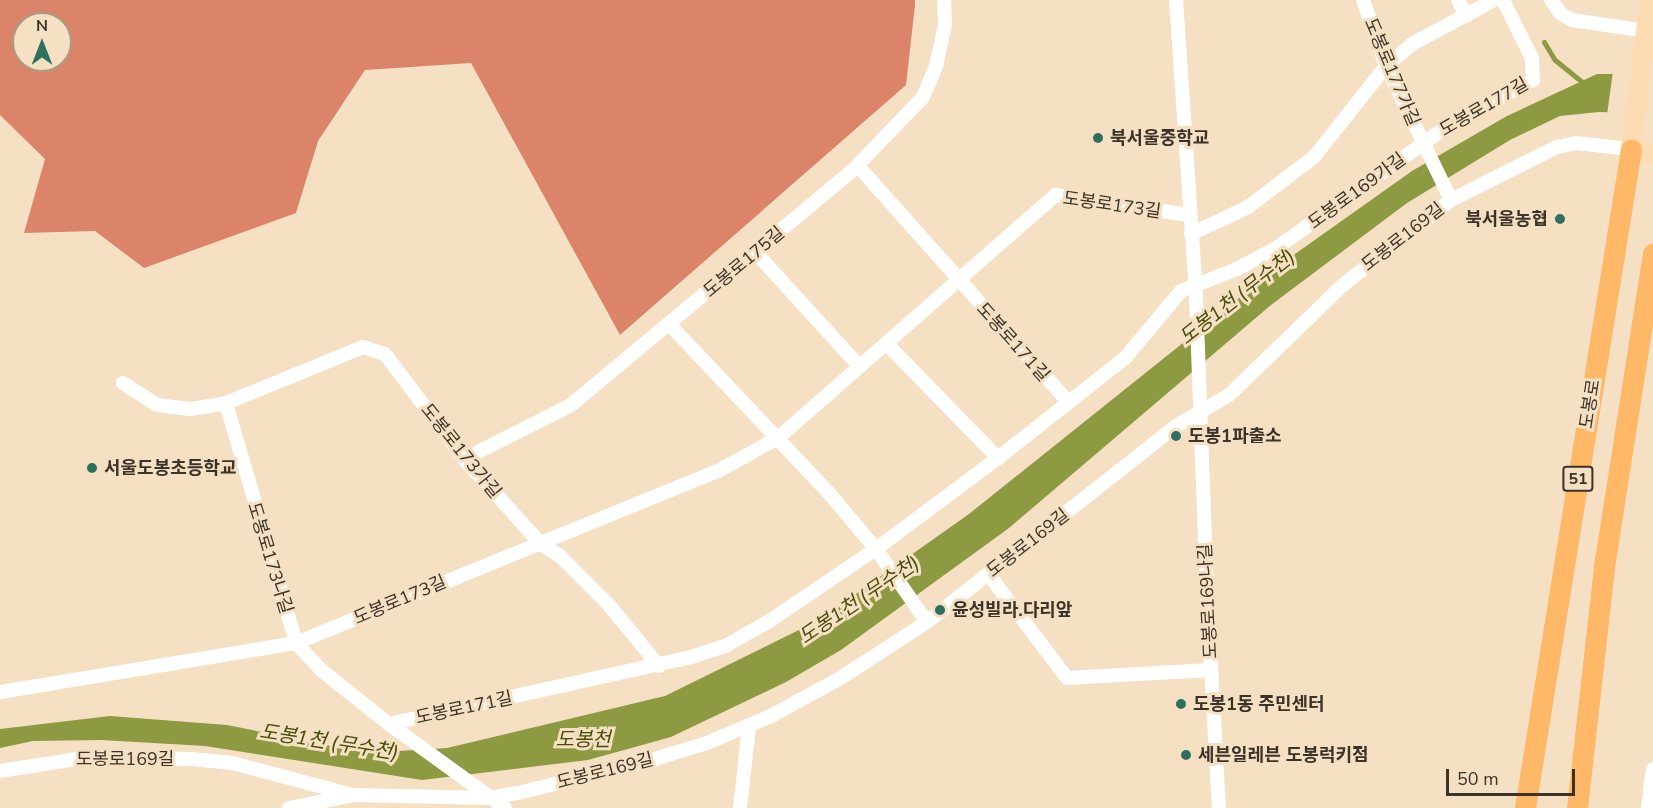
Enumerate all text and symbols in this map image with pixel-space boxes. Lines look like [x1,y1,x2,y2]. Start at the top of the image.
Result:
north arrow [12,12,72,72]
text: N [36,15,48,37]
street label: 도봉로177가길 [1360,15,1424,129]
street label: 도봉로177길 [1436,73,1532,141]
place label: 북서울중학교 [1110,127,1209,149]
marker: 북서울중학교 [1091,131,1105,145]
street label: 도봉로169가길 [1304,148,1410,234]
street label: 도봉로173길 [1062,187,1162,223]
street label: 도봉로169길 [1357,198,1449,276]
place label: 북서울농협 [1465,208,1548,230]
marker: 북서울농협 [1553,212,1567,226]
street label: 도봉로175길 [699,222,789,302]
water label: 도봉1천 (무수천) [1174,244,1300,350]
street label: 도봉로171길 [972,298,1054,386]
street label: 도봉로 [1575,378,1605,430]
street label: 도봉로173가길 [416,399,506,503]
place label: 도봉1파출소 [1188,425,1282,447]
marker: 도봉1파출소 [1169,429,1183,443]
place label: 서울도봉초등학교 [104,457,236,479]
marker: 서울도봉초등학교 [85,461,99,475]
road number: 51 [1562,466,1594,492]
street label: 도봉로173나길 [243,500,297,616]
street label: 도봉로169길 [982,504,1074,582]
street label: 도봉로169나길 [1194,543,1222,659]
water label: 도봉1천 (무수천) [794,551,924,649]
street label: 도봉로173길 [350,571,450,629]
place label: 윤성빌라.다리앞 [952,599,1072,621]
marker: 윤성빌라.다리앞 [933,603,947,617]
street label: 도봉로171길 [414,687,514,729]
place label: 도봉1동 주민센터 [1193,693,1325,715]
marker: 도봉1동 주민센터 [1174,697,1188,711]
water label: 도봉1천 (무수천) [258,719,400,765]
water label: 도봉천 [555,727,611,751]
place label: 세븐일레븐 도봉럭키점 [1198,744,1368,766]
street label: 도봉로169길 [76,748,174,770]
marker: 세븐일레븐 도봉럭키점 [1179,748,1193,762]
street label: 도봉로169길 [555,749,655,793]
scale bar [1449,757,1578,795]
text: 50 m [1457,767,1499,791]

